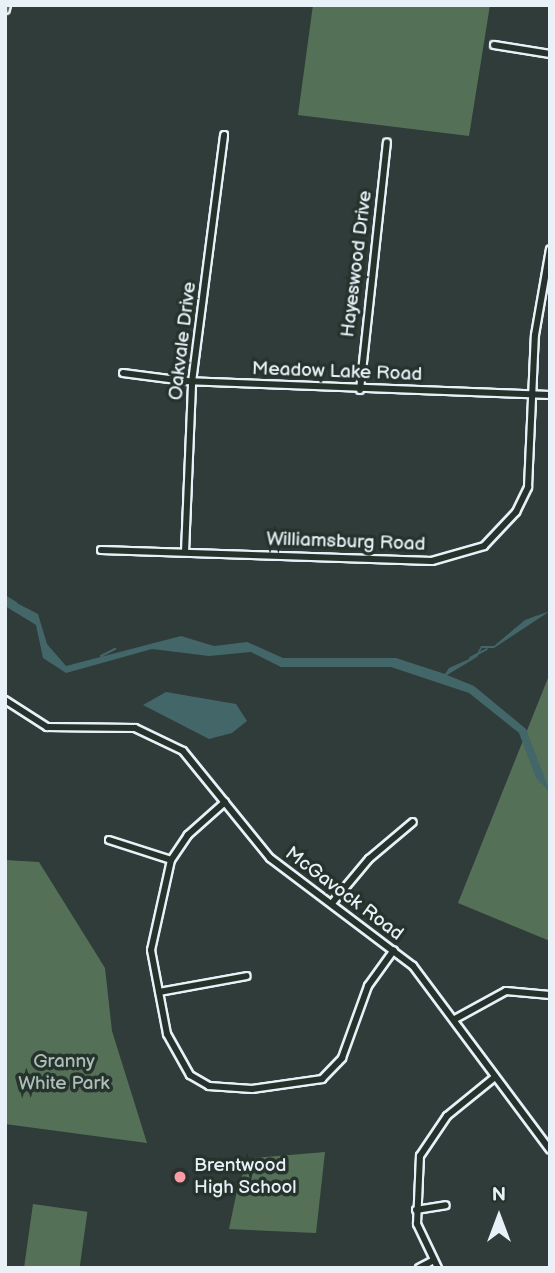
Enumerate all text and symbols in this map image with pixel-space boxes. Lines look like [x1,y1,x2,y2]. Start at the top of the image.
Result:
street label: Hayeswood Drive [337,189,377,339]
street label: Oakvale Drive [164,280,202,402]
street label: Meadow Lake Road [252,358,422,386]
street label: Williamsburg Road [266,528,426,556]
street label: McGavock Road [281,842,407,946]
park label: Granny White Park [18,1051,110,1095]
place label: Brentwood High School [194,1155,297,1199]
marker: Brentwood High School [172,1169,188,1185]
north arrow [464,1182,534,1252]
text: N [492,1184,506,1207]

